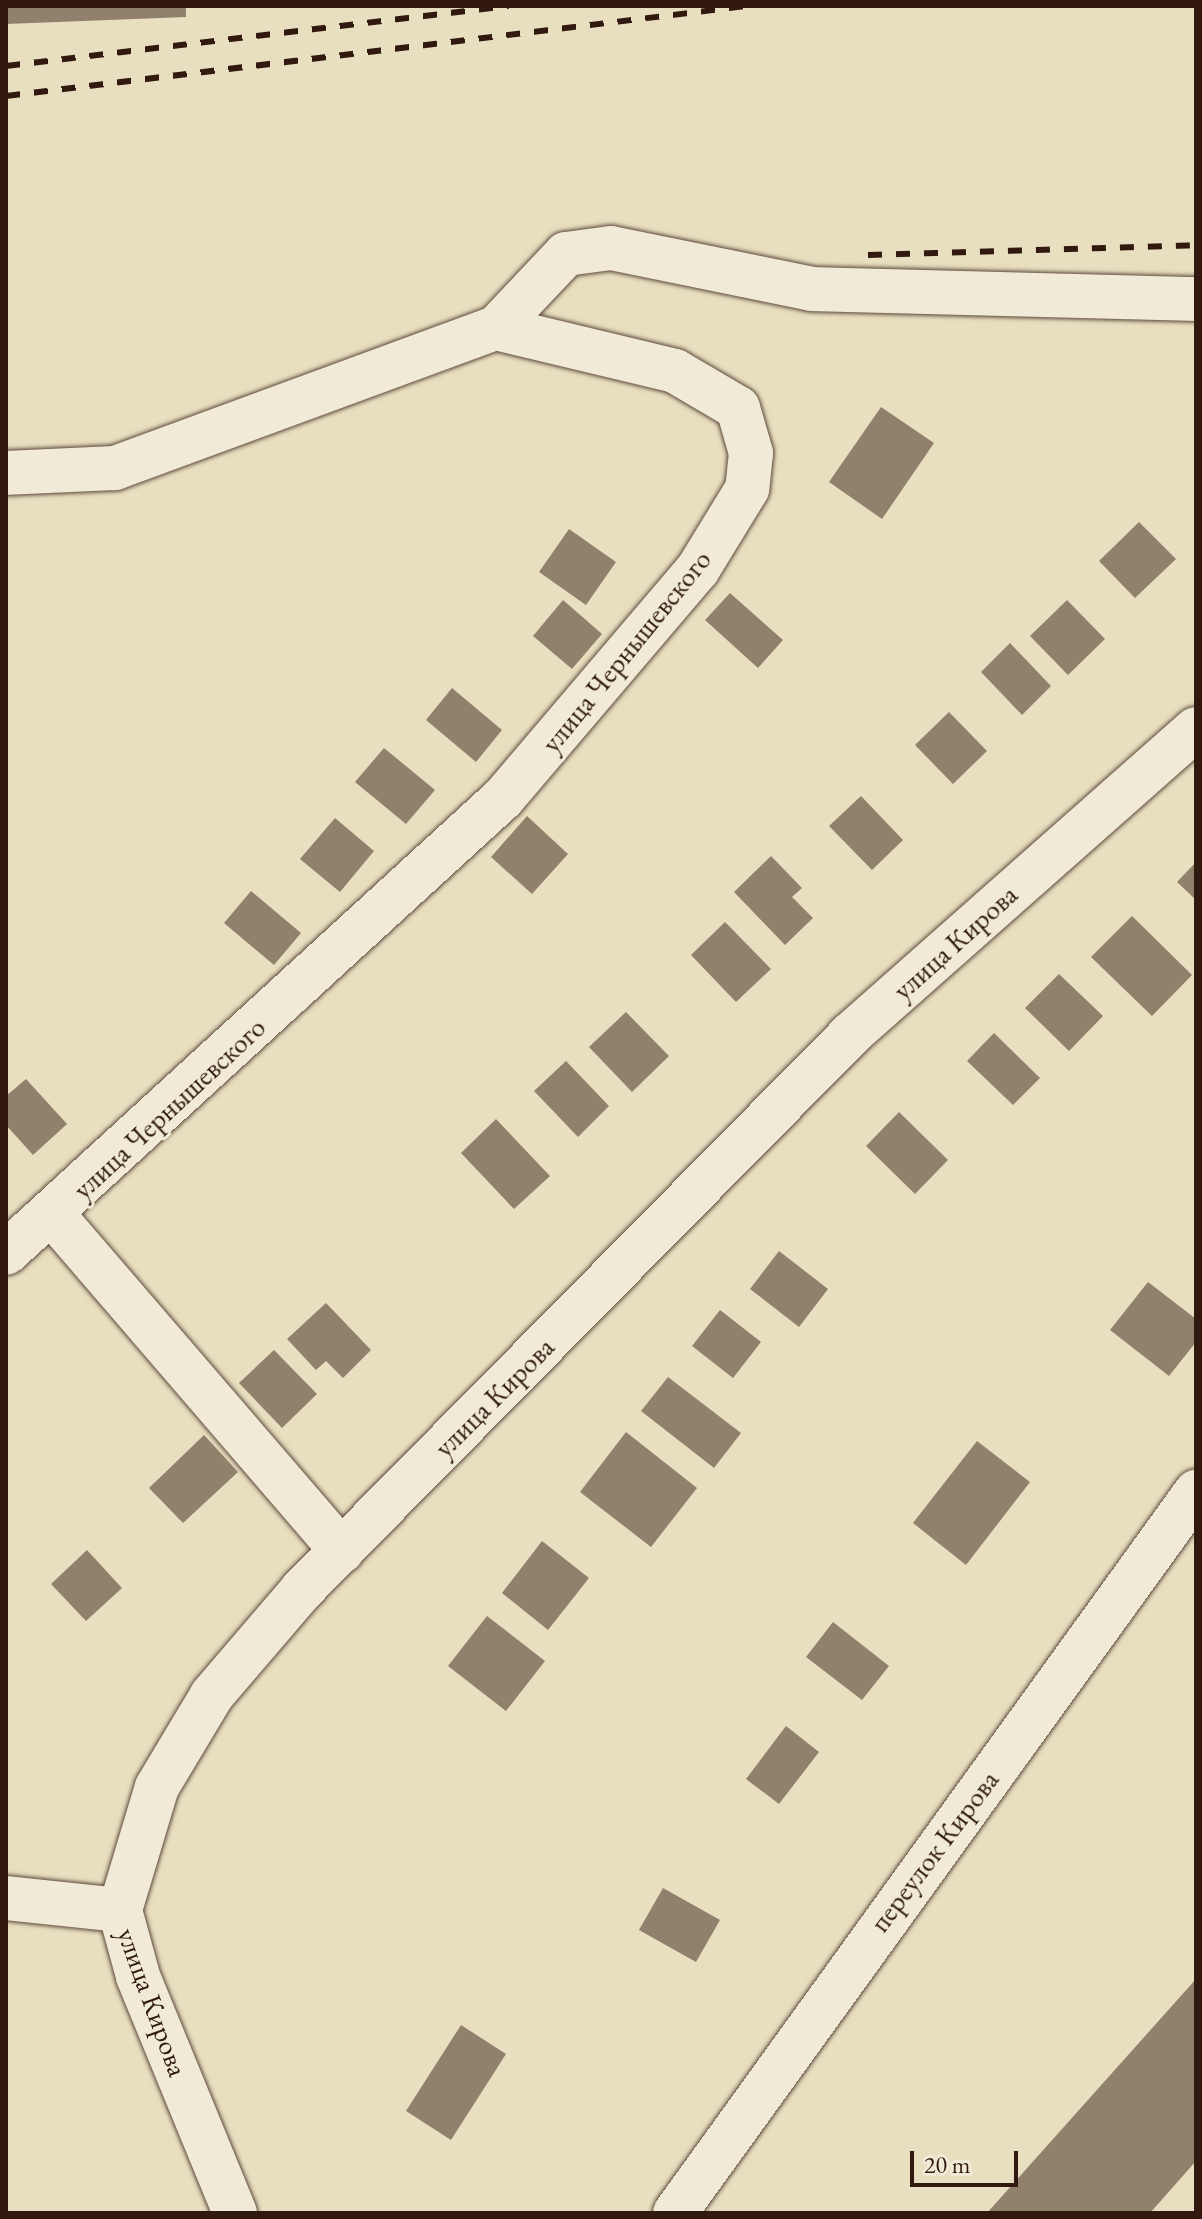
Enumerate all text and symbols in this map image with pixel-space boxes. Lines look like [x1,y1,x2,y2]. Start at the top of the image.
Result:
street label: улица Чернышевского [534,543,718,759]
street label: улица Кирова [886,877,1024,1007]
street label: улица Чернышевского [66,1010,272,1206]
street label: улица Кирова [427,1330,561,1464]
street label: переулок Кирова [862,1764,1006,1938]
street label: улица Кирова [111,1923,195,2081]
scale bar [914,2135,1022,2185]
text: 20 m [924,2149,971,2180]

